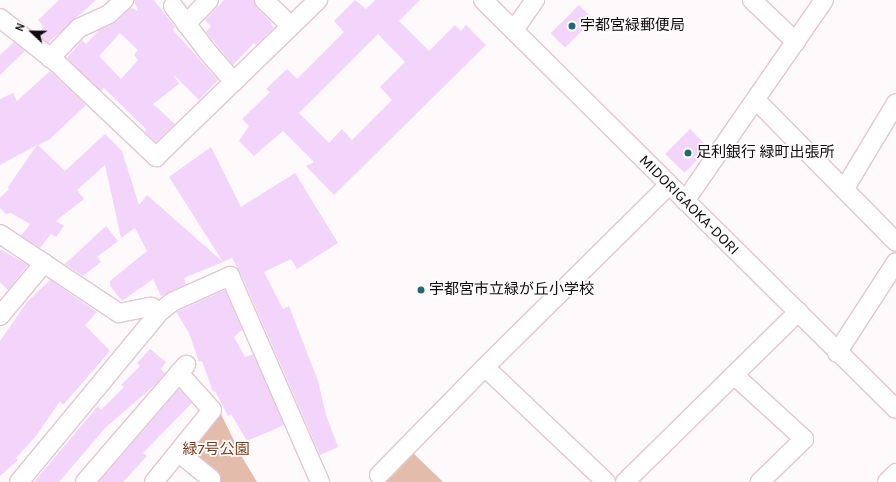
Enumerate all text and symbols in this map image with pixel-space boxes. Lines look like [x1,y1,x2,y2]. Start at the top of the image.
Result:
north arrow [12,12,52,52]
place label: 宇都宮緑郵便局 [580,17,685,35]
text: N [13,21,28,33]
marker: 宇都宮緑郵便局 [567,21,577,31]
place label: 足利銀行 緑町出張所 [696,144,835,162]
marker: 足利銀行 緑町出張所 [683,148,693,158]
street label: MIDORIGAOKA-DORI [635,151,743,259]
place label: 宇都宮市立緑が丘小学校 [429,281,594,299]
marker: 宇都宮市立緑が丘小学校 [416,285,426,295]
park label: 緑7号公園 [182,441,250,459]

